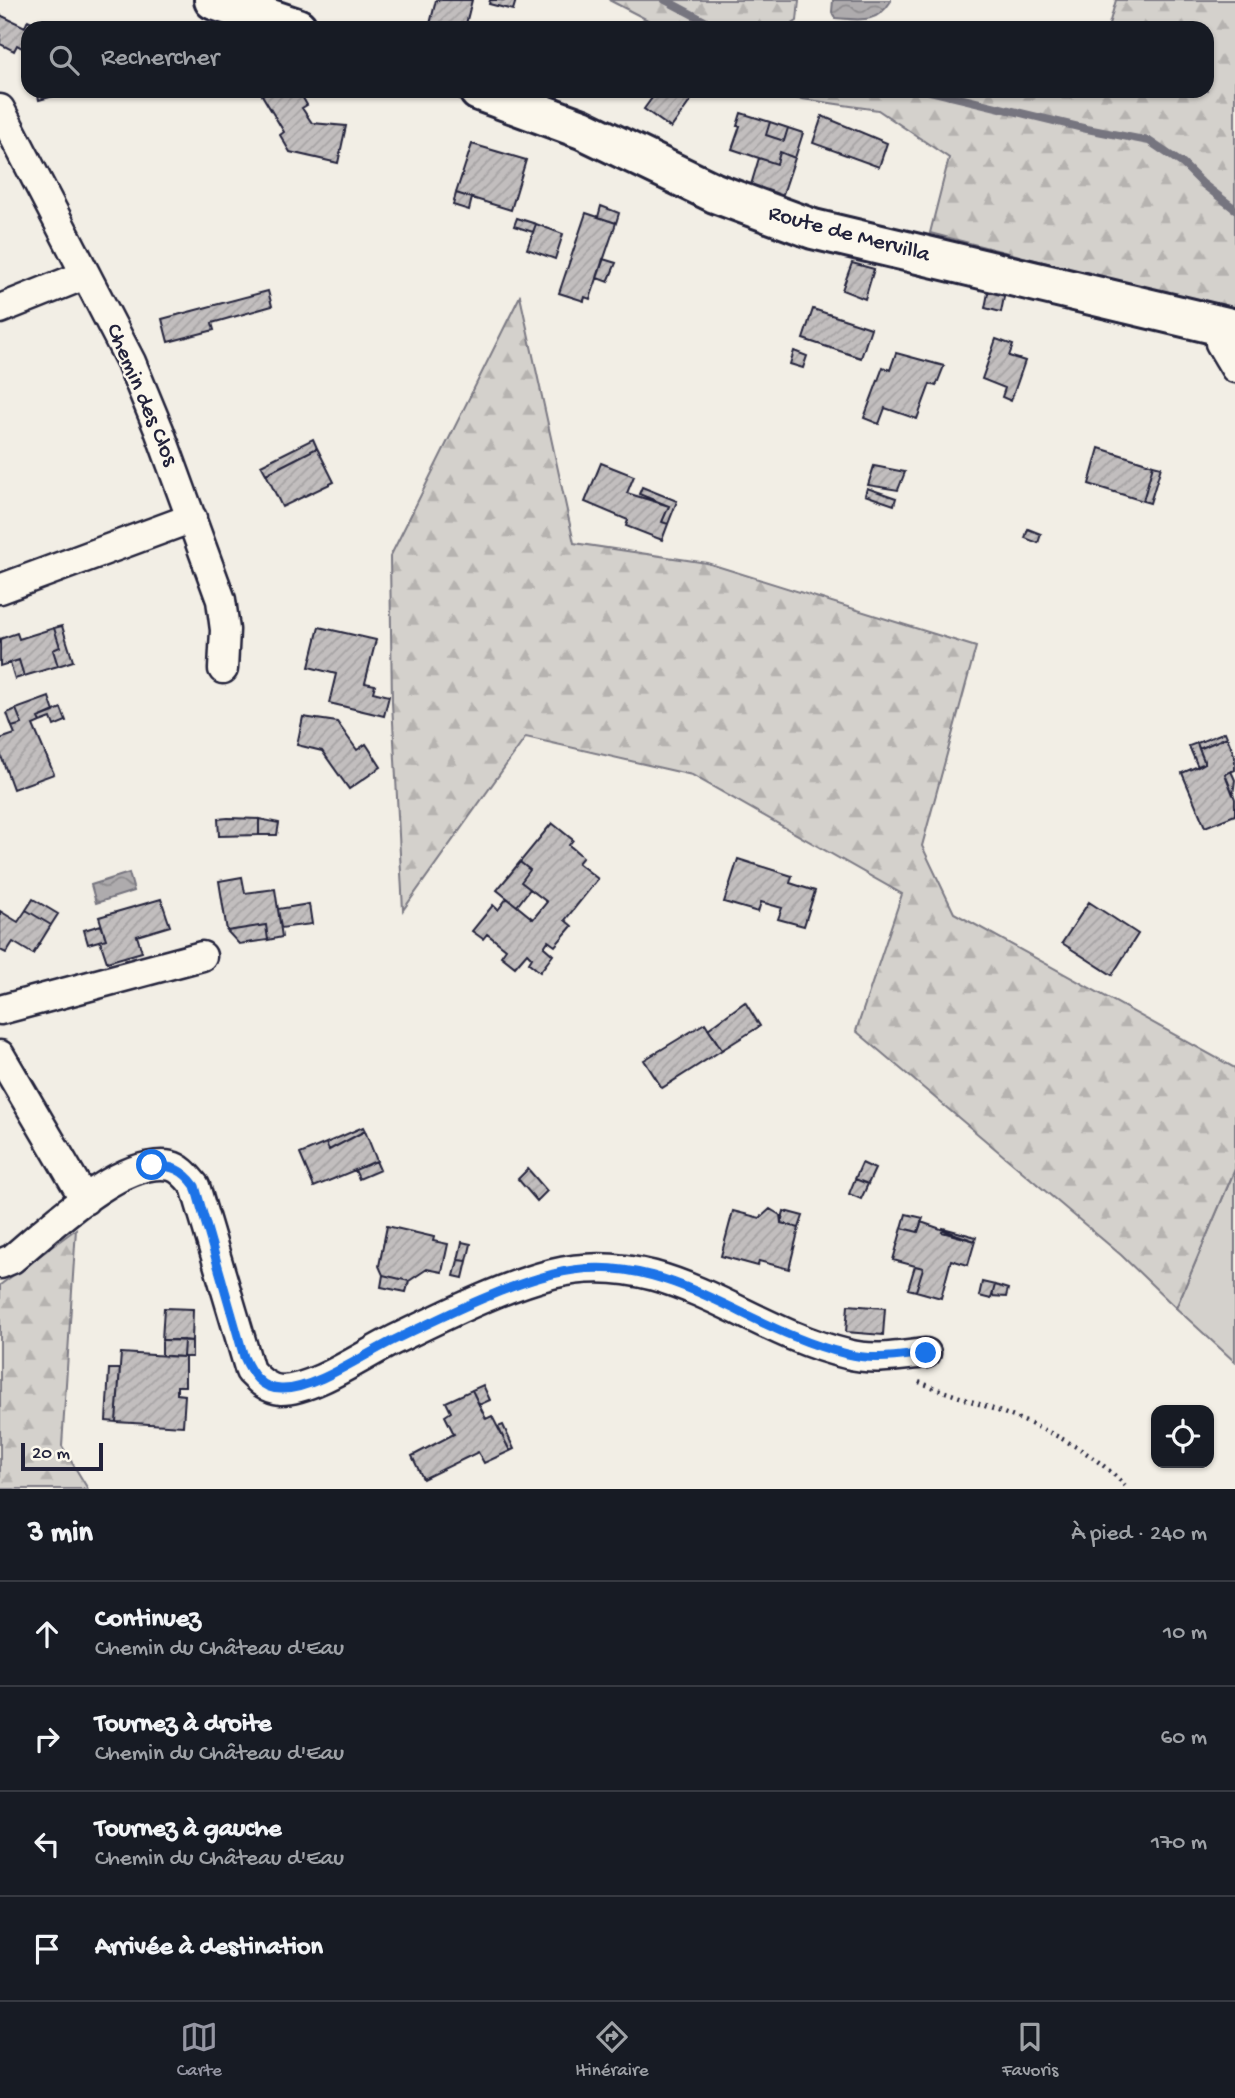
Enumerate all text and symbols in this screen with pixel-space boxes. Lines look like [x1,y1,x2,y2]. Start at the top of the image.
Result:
search box [21,21,1214,98]
icon: search [45,41,83,79]
text: Rechercher [101,44,219,75]
street label: Route de Mervilla [765,200,934,270]
street label: Chemin des Clos [99,320,183,471]
route start [136,1149,167,1180]
route end [910,1337,941,1368]
map controls [1151,1405,1214,1468]
button: locate [1151,1405,1214,1468]
scale bar [21,1440,103,1472]
text: 20 m [32,1443,70,1466]
text: 3 min [28,1517,93,1552]
text: À pied · 240 m [1071,1521,1207,1548]
text: Continuez [95,1605,201,1636]
icon: ahead [28,1615,66,1653]
text: 10 m [1163,1620,1207,1647]
text: Chemin du Château d'Eau [95,1636,344,1663]
text: Tournez à droite [95,1710,272,1741]
icon: right [28,1720,66,1758]
text: 60 m [1161,1725,1207,1752]
text: Chemin du Château d'Eau [95,1741,344,1768]
text: Tournez à gauche [95,1815,282,1846]
icon: left [28,1825,66,1863]
text: 170 m [1151,1830,1207,1857]
text: Chemin du Château d'Eau [95,1846,344,1873]
icon: arrive [28,1930,66,1968]
text: Arrivée à destination [95,1933,323,1964]
tab: Carte [177,2018,222,2083]
tab: Itinéraire [575,2018,648,2083]
tab: Favoris [1002,2018,1058,2083]

